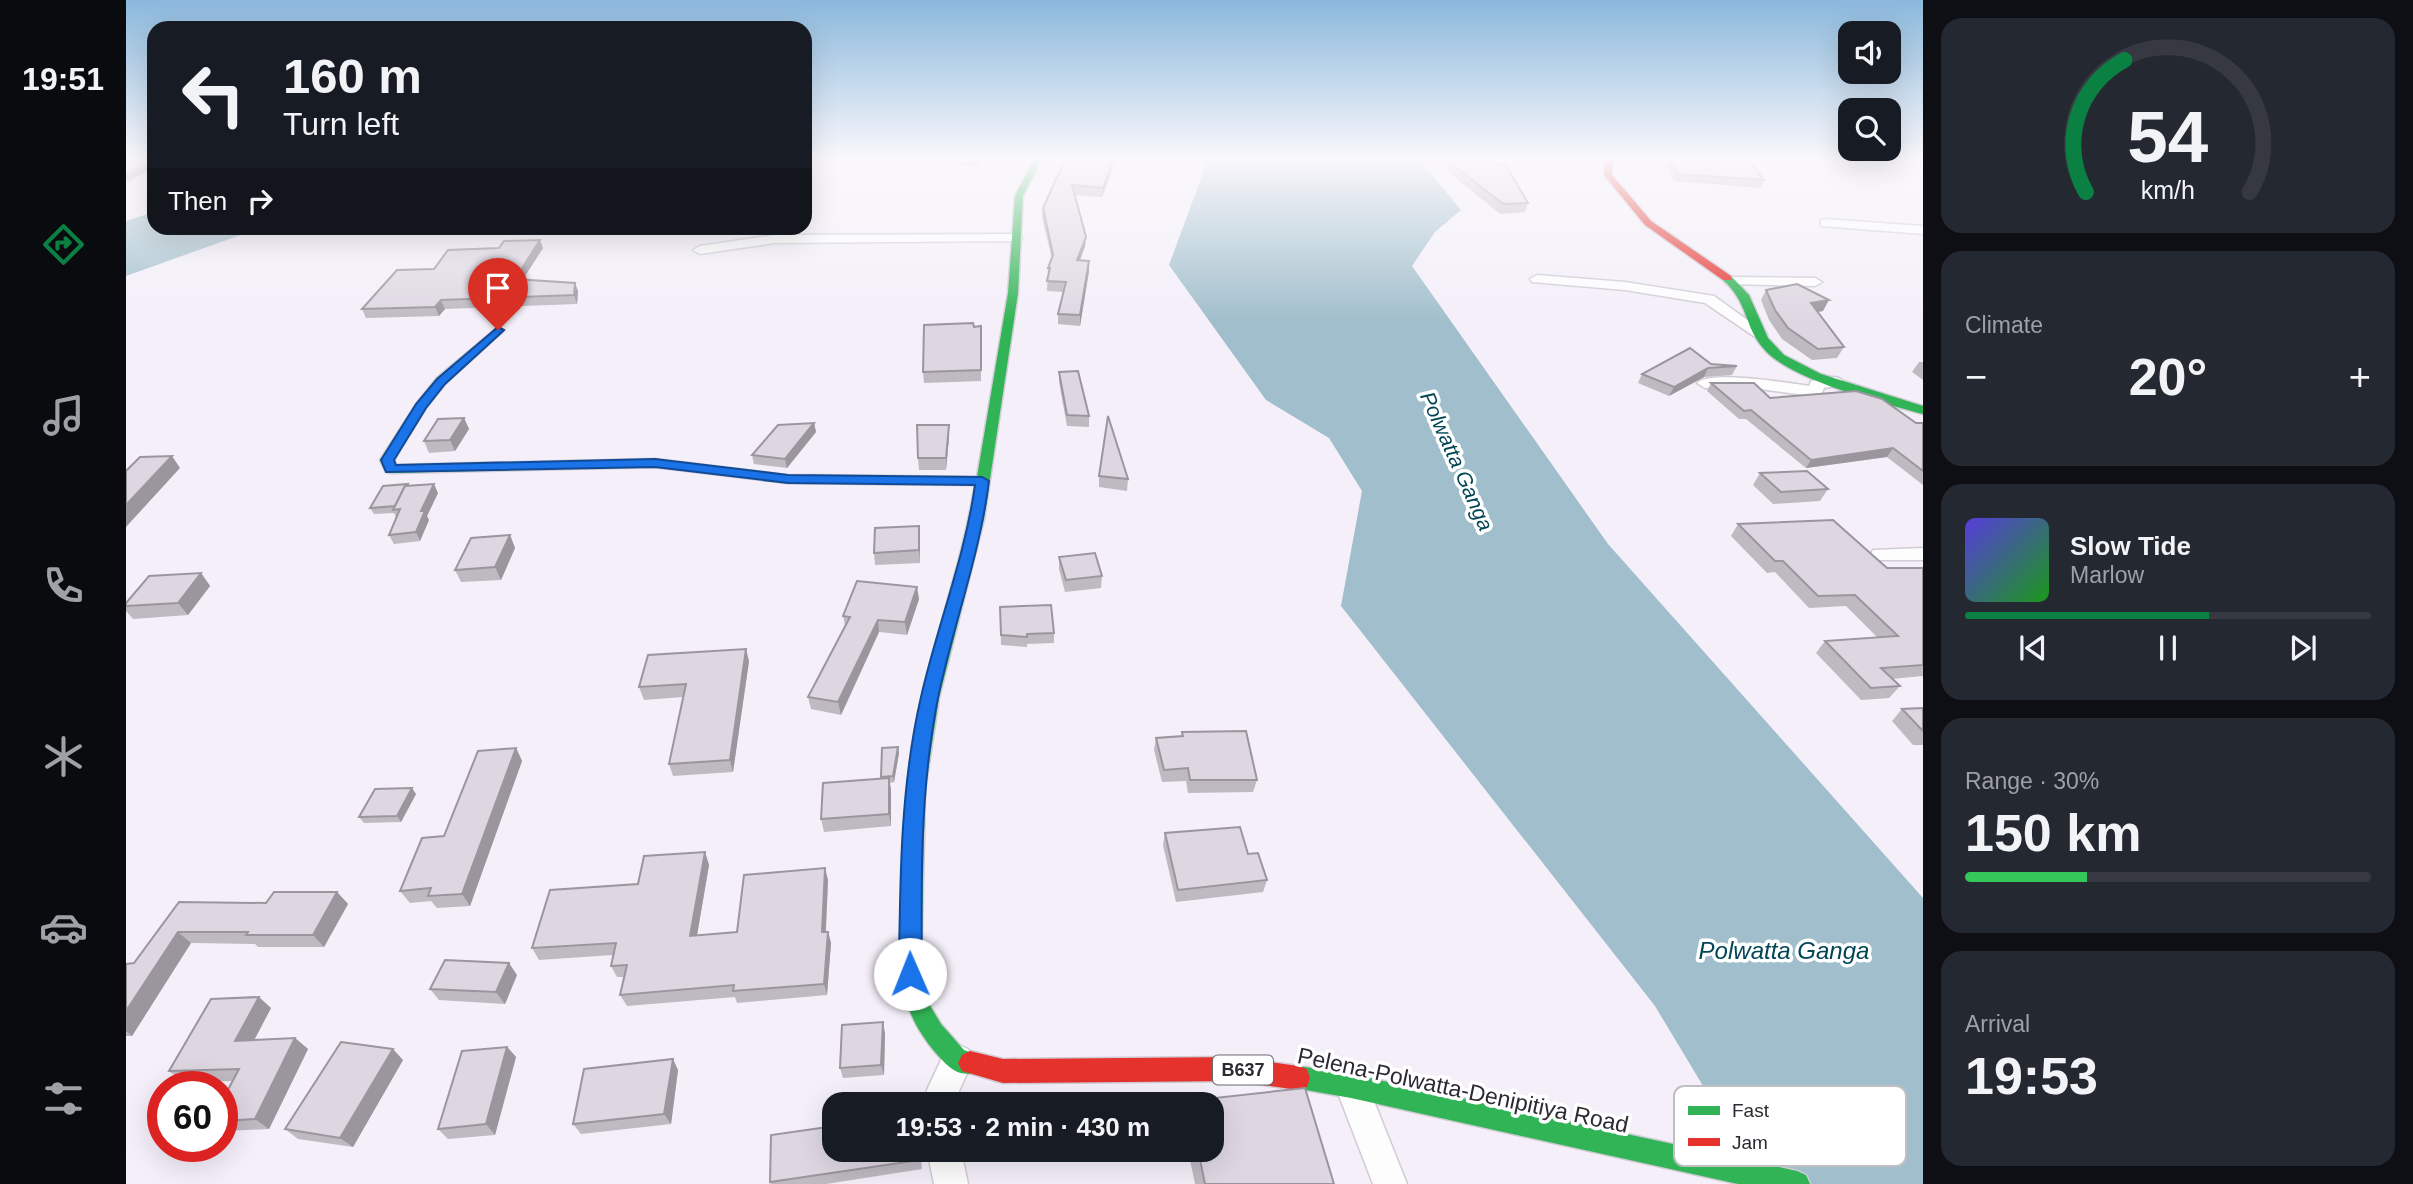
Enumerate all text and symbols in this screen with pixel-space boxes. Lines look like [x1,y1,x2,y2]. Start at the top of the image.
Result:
map controls [1838,21,1901,161]
button: sound [1838,21,1901,84]
icon: left [168,49,259,140]
text: 160 m [283,49,422,103]
text: 19:51 [22,61,104,97]
text: 54 [2128,96,2209,177]
button: search [1838,98,1901,161]
text: Turn left [283,106,399,142]
text: km/h [2141,175,2195,203]
icon: right [241,182,279,220]
text: Then [168,186,227,216]
icon: directions [39,220,88,269]
pin [468,258,528,330]
icon: arrive [479,269,517,307]
text: Climate [1965,312,2043,338]
text: 20° [2129,348,2207,406]
text: − [1965,356,1987,398]
text: + [2349,356,2371,398]
water label: Polwatta Ganga [1416,388,1498,534]
icon: music [39,391,88,440]
text: Slow Tide [2070,531,2191,561]
icon: phone [39,561,88,610]
text: Marlow [2070,562,2144,588]
icon: previous [2014,629,2052,667]
icon: pause [2149,629,2187,667]
icon: next [2284,629,2322,667]
icon: climate [39,732,88,781]
text: Range · 30% [1965,768,2099,794]
text: 150 km [1965,804,2141,862]
icon: car [39,903,88,952]
position arrow [873,937,947,1011]
water label: Polwatta Ganga [1699,937,1869,964]
text: Arrival [1965,1011,2030,1037]
street label: Pelena-Polwatta-Denipitiya Road [1295,1042,1631,1138]
text: 19:53 [1965,1047,2098,1105]
road number: B637 [1213,1056,1273,1084]
speed limit sign: 60 [147,1071,238,1162]
icon: filters [39,1074,88,1123]
legend [1674,1086,1906,1166]
text: Fast [1732,1100,1770,1121]
text: 19:53 · 2 min · 430 m [896,1112,1150,1142]
text: Jam [1732,1132,1768,1153]

